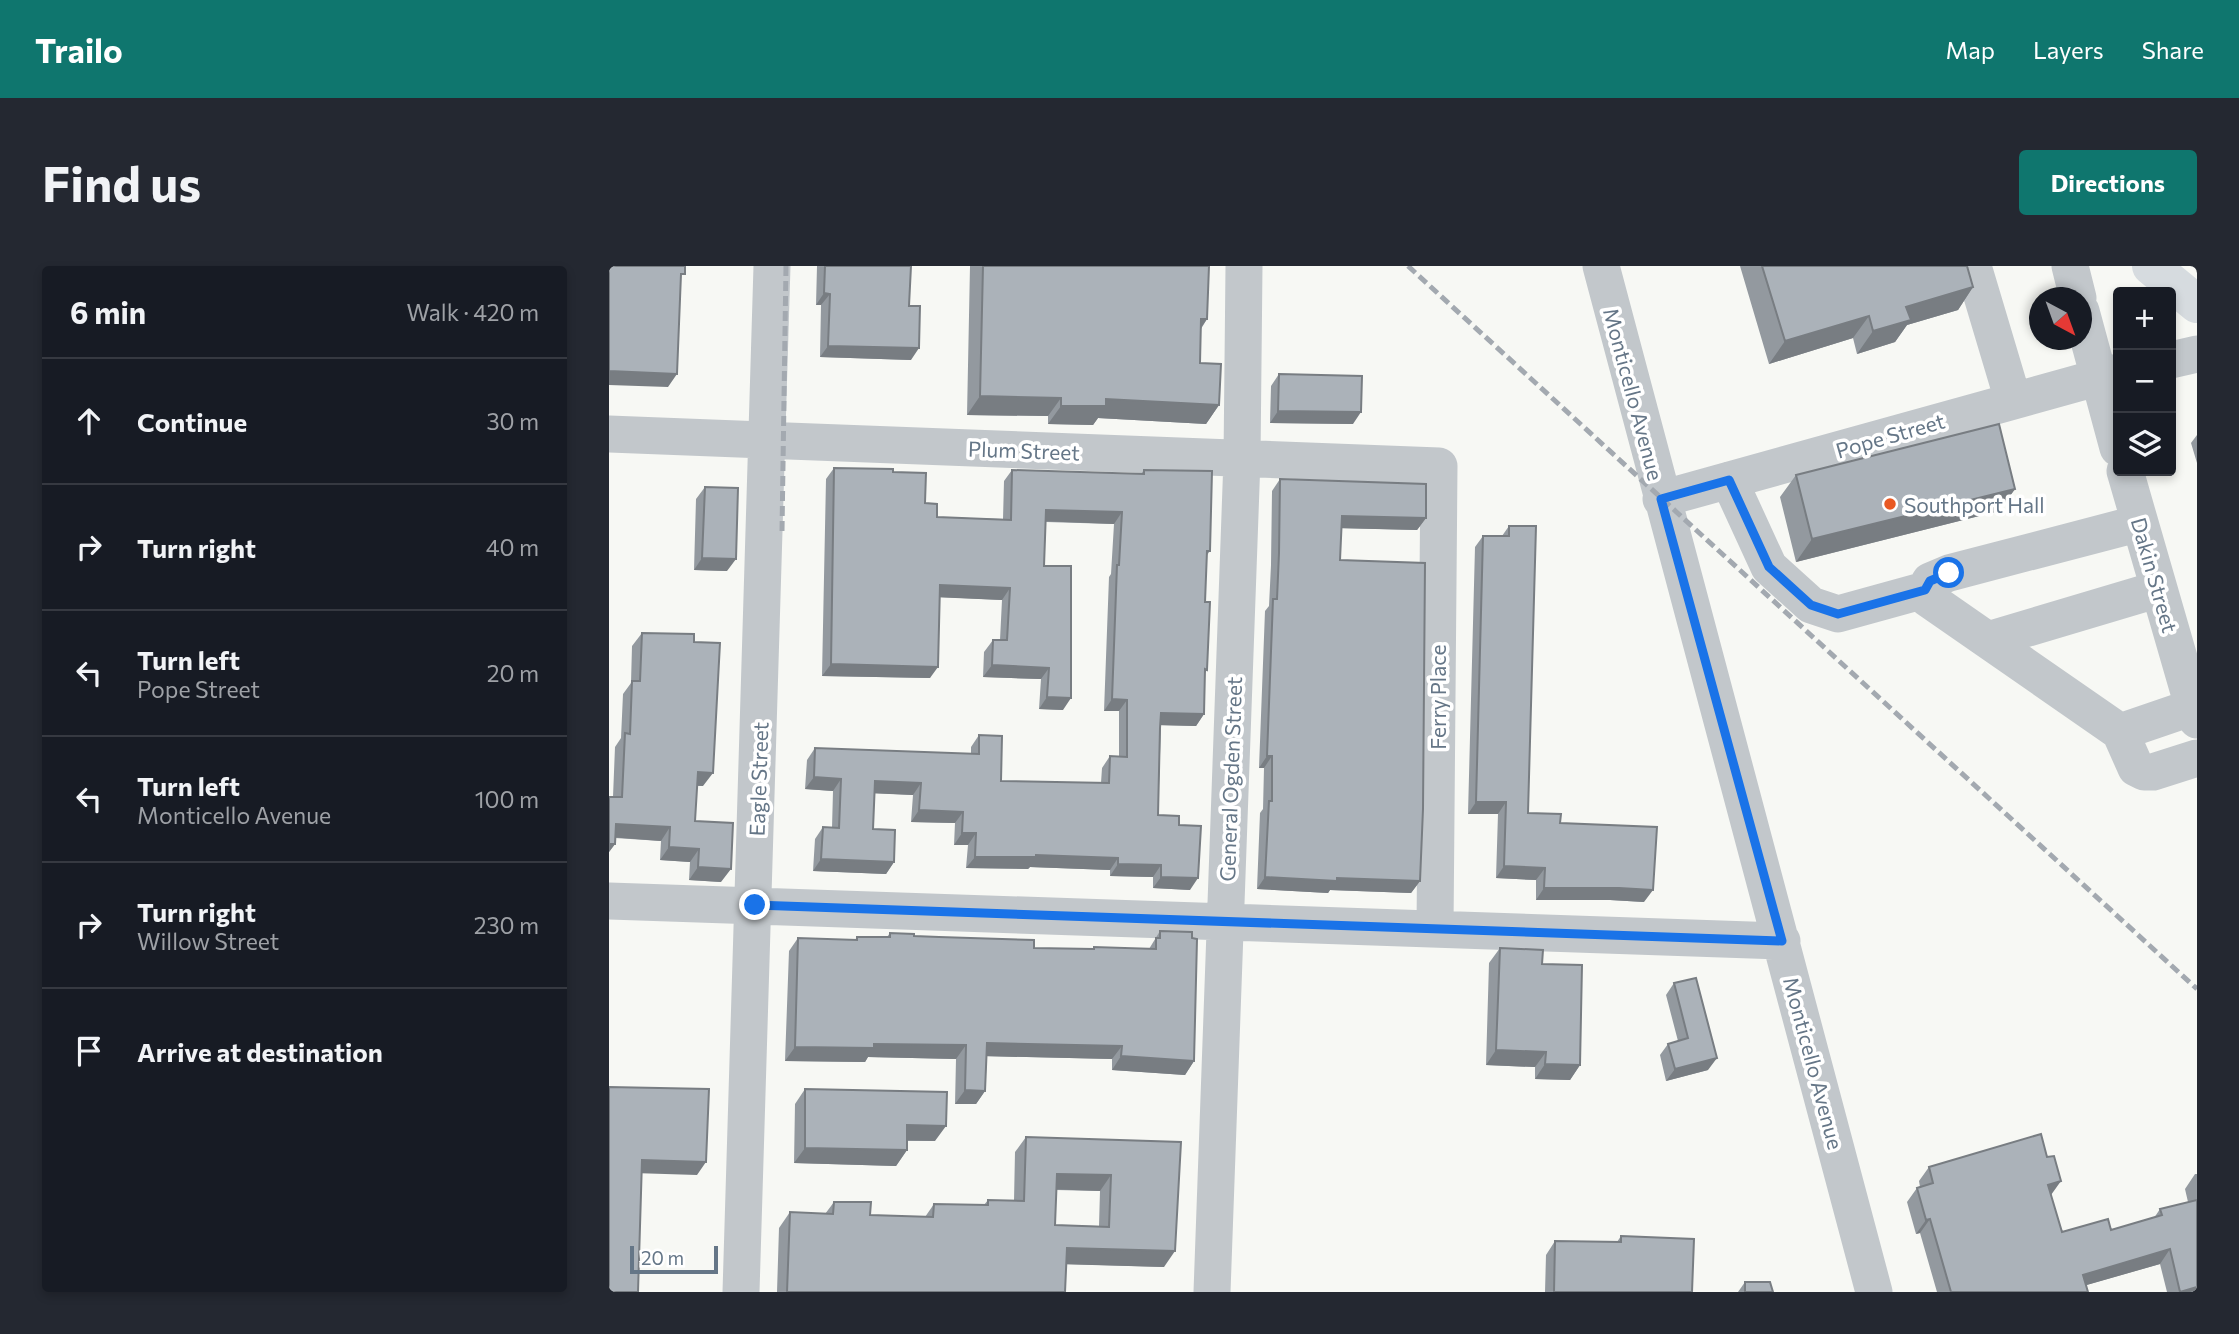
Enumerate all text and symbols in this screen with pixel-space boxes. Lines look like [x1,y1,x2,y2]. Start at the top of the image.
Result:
text: Trailo [35,29,123,70]
text: Map [1946,35,1995,64]
text: Layers [2033,35,2104,64]
text: Share [2142,35,2204,64]
button: Directions [2019,150,2197,215]
text: Find us [42,152,201,212]
north arrow [2029,287,2092,350]
map controls [2113,287,2176,476]
button: + [2113,287,2176,350]
text: 6 min [70,293,146,330]
text: Walk · 420 m [407,298,539,326]
street label: Monticello Avenue [1599,305,1669,483]
button: − [2113,350,2176,413]
icon: ahead [70,402,108,440]
text: Continue [137,406,247,437]
text: 30 m [486,407,539,435]
street label: Pope Street [1833,408,1947,462]
button: layers [2113,413,2176,476]
street label: Plum Street [968,436,1080,464]
place label: Southport Hall [1904,492,2045,517]
marker: Southport Hall [1882,496,1898,512]
street label: Dakin Street [2127,515,2183,635]
icon: right [70,528,108,566]
text: Turn right [137,532,256,563]
text: 40 m [486,533,539,561]
route start [1933,557,1964,588]
text: Turn left [137,644,240,675]
street label: Ferry Place [1425,644,1450,750]
icon: left [70,654,108,692]
text: 20 m [487,659,539,687]
text: Pope Street [137,675,260,703]
street label: General Ogden Street [1214,676,1246,882]
street label: Eagle Street [744,721,772,837]
text: Turn left [137,770,240,801]
icon: left [70,780,108,818]
text: 100 m [475,785,539,813]
text: Monticello Avenue [137,801,331,829]
route end [739,889,770,920]
text: Turn right [137,896,256,927]
icon: right [70,906,108,944]
text: 230 m [474,911,539,939]
text: Willow Street [137,927,279,955]
street label: Monticello Avenue [1779,974,1849,1152]
icon: arrive [70,1032,108,1070]
text: Arrive at destination [137,1036,383,1067]
scale bar [630,1243,717,1275]
text: 20 m [641,1246,684,1269]

